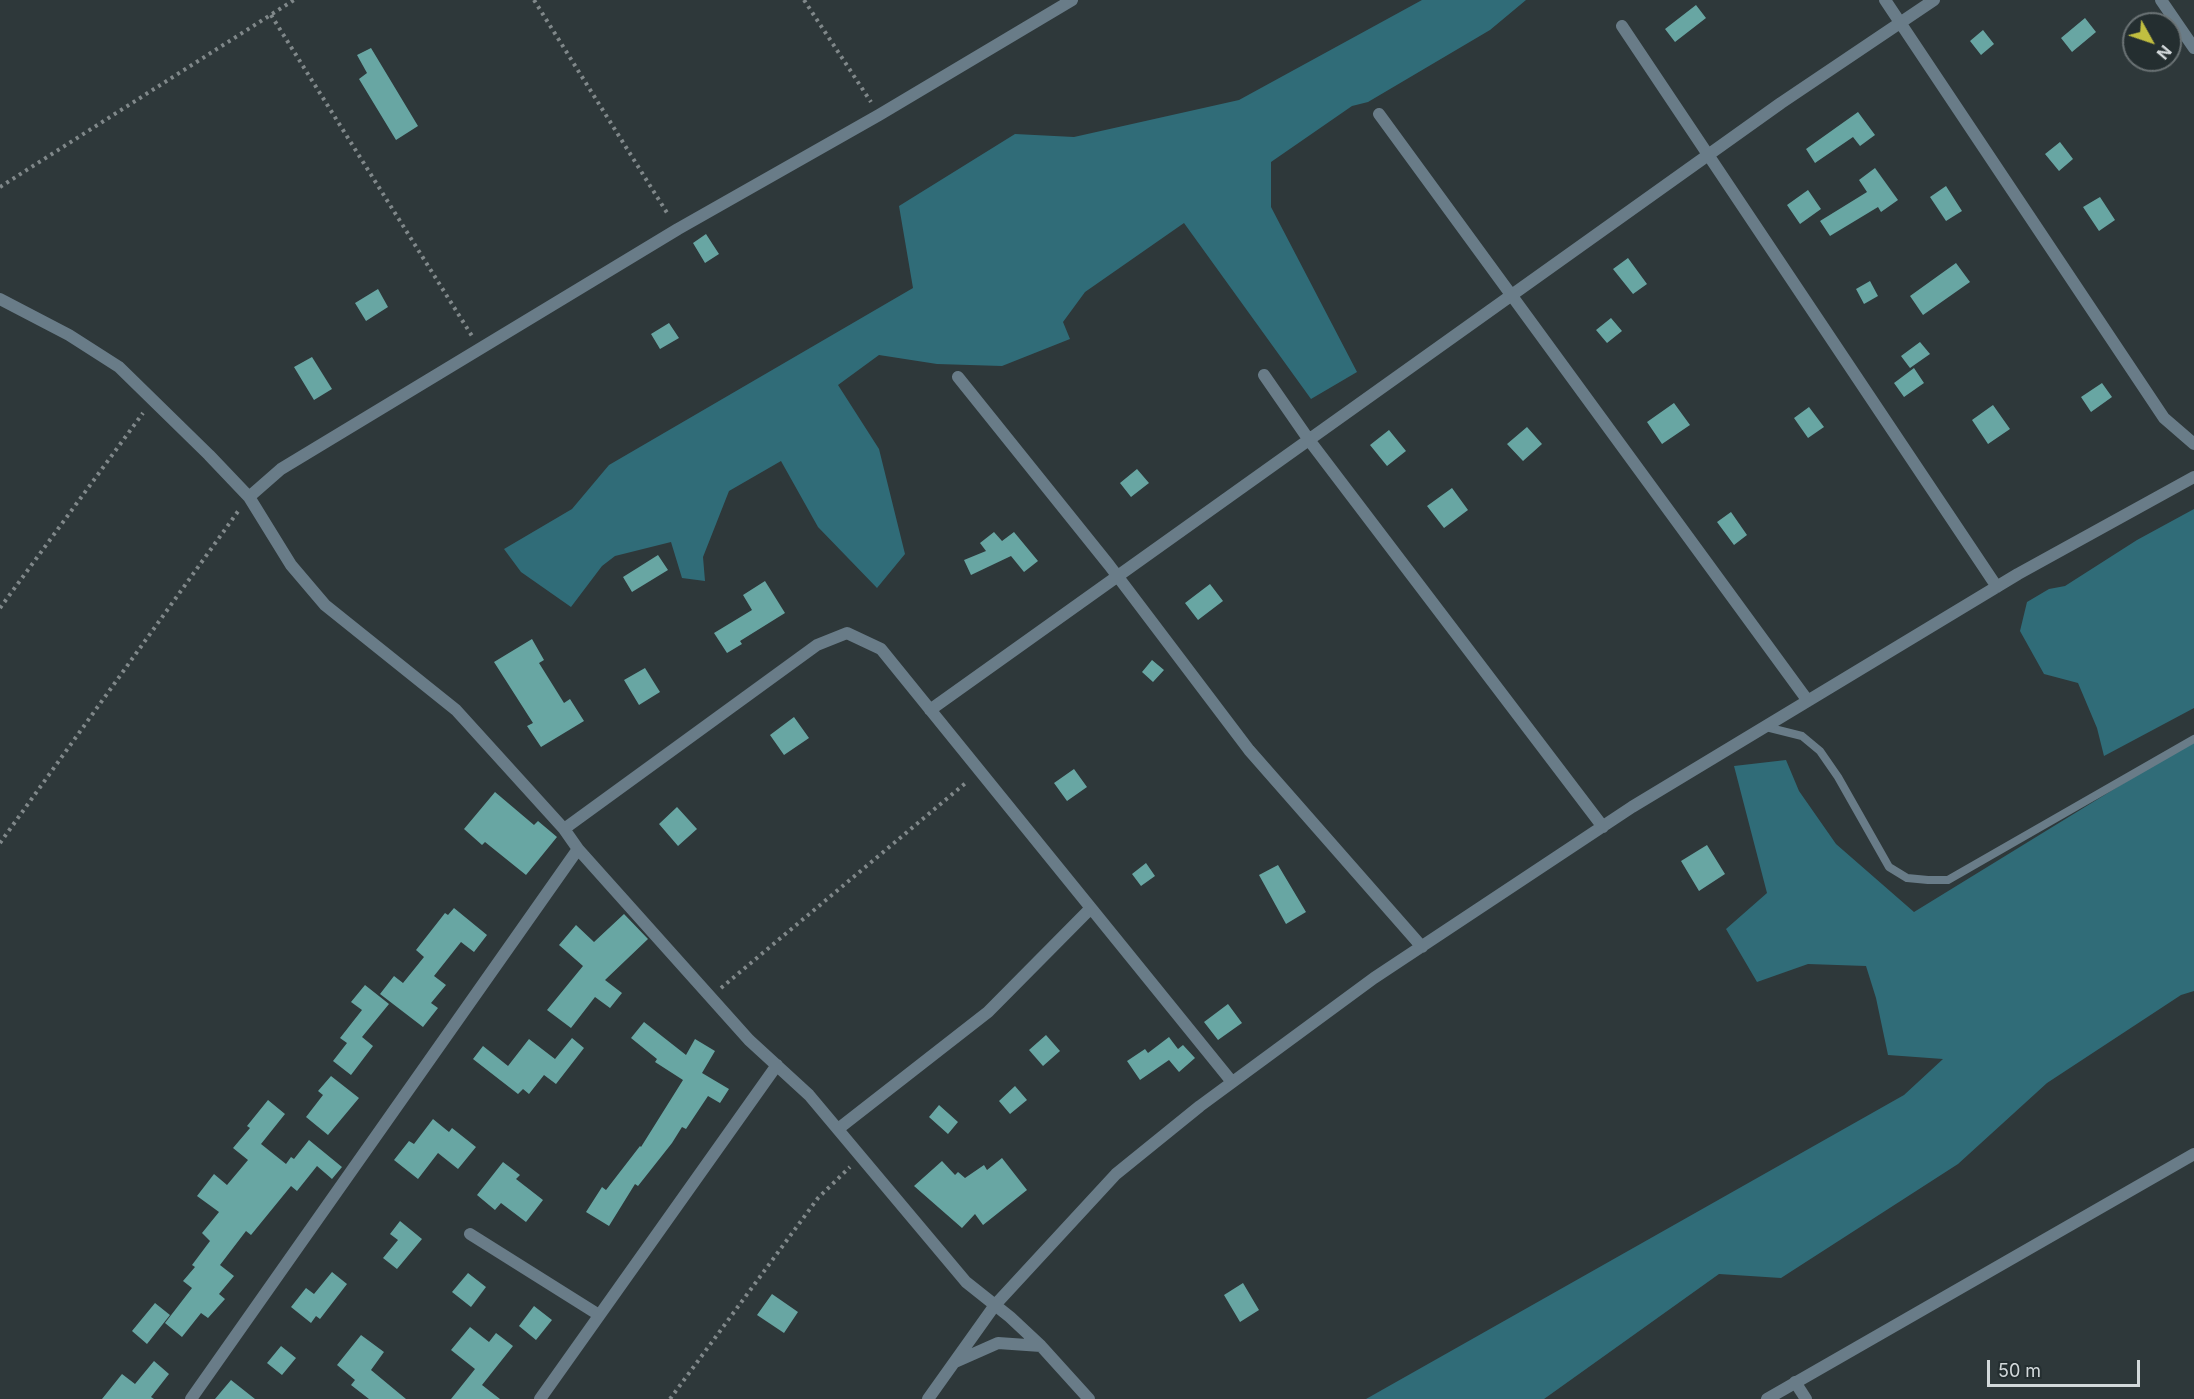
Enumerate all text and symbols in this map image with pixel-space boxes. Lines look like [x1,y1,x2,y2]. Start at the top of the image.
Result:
north arrow [2122,12,2182,72]
text: N [2153,41,2176,63]
scale bar [1990,1348,2143,1386]
text: 50 m [1998,1360,2041,1381]

